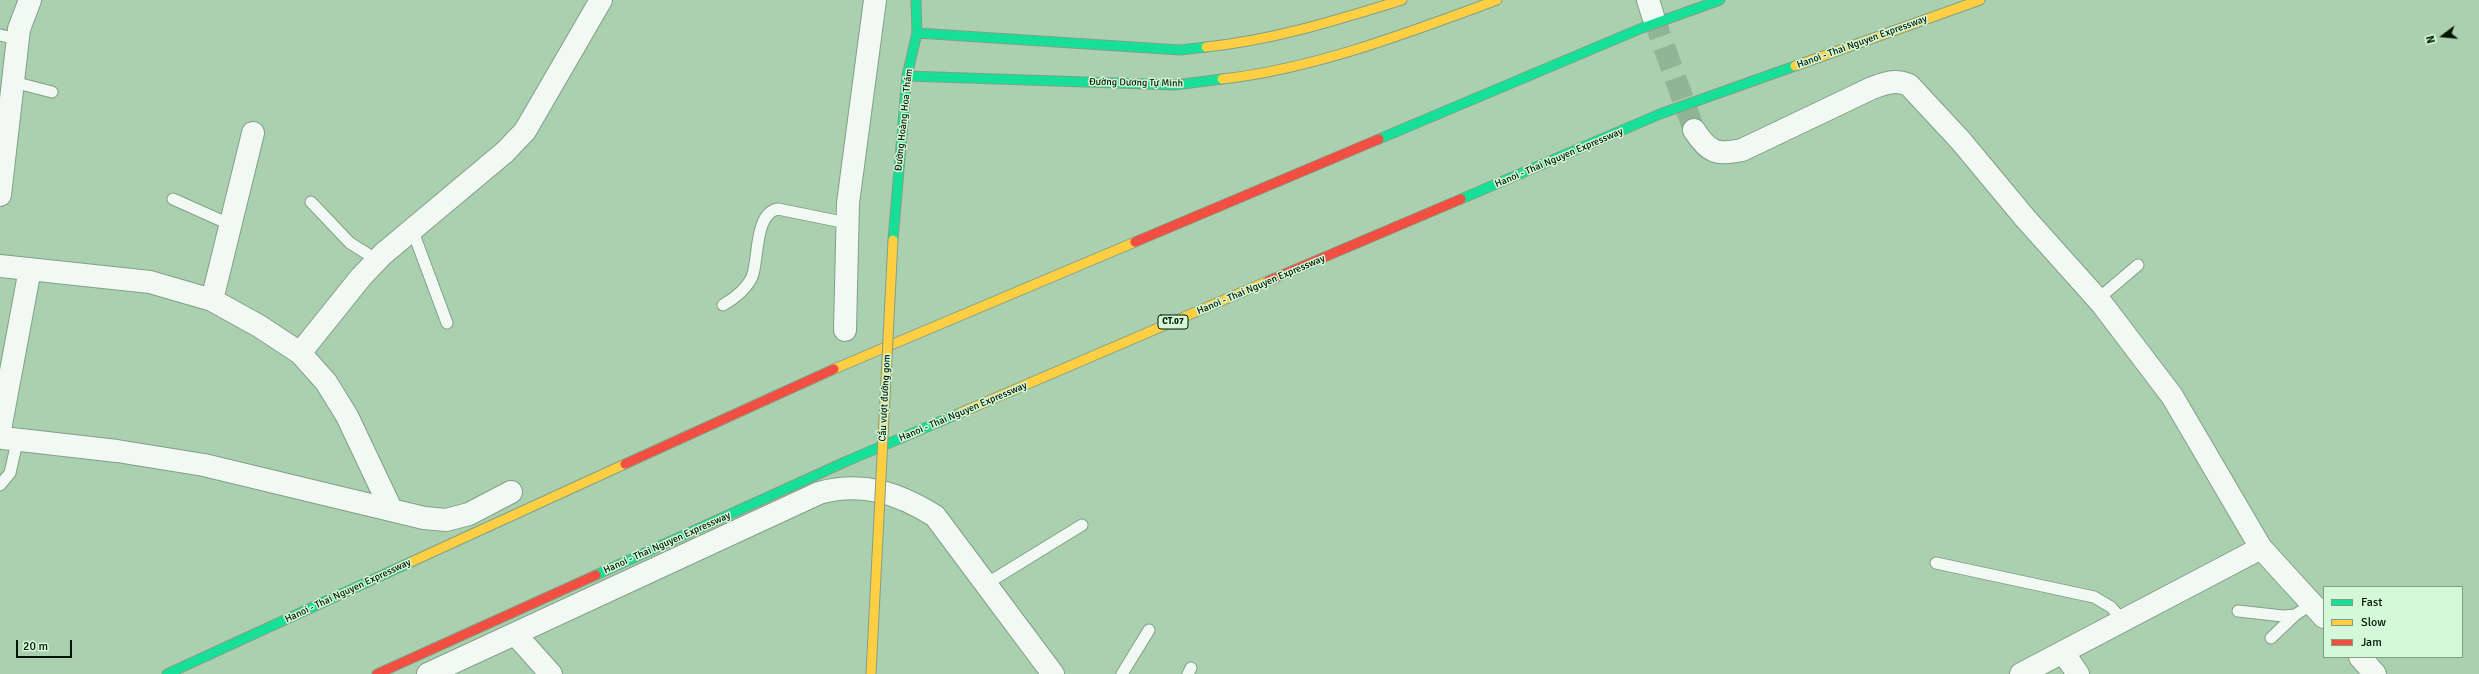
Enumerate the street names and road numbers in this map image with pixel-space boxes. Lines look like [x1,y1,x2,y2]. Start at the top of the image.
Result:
street label: Hanoi - Thai Nguyen Expressway [1795,13,1929,71]
street label: Đường Hoàng Hoa Thám [893,68,915,172]
street label: Đường Dương Tự Minh [1089,76,1183,90]
street label: Hanoi - Thai Nguyen Expressway [1493,126,1625,190]
street label: Hanoi - Thai Nguyen Expressway [1195,253,1327,317]
road number: CT.07 [1158,315,1188,329]
street label: Cầu vượt đường gom [877,354,893,442]
street label: Hanoi - Thai Nguyen Expressway [897,380,1029,444]
street label: Hanoi - Thai Nguyen Expressway [602,510,732,576]
street label: Hanoi - Thai Nguyen Expressway [283,556,413,626]

